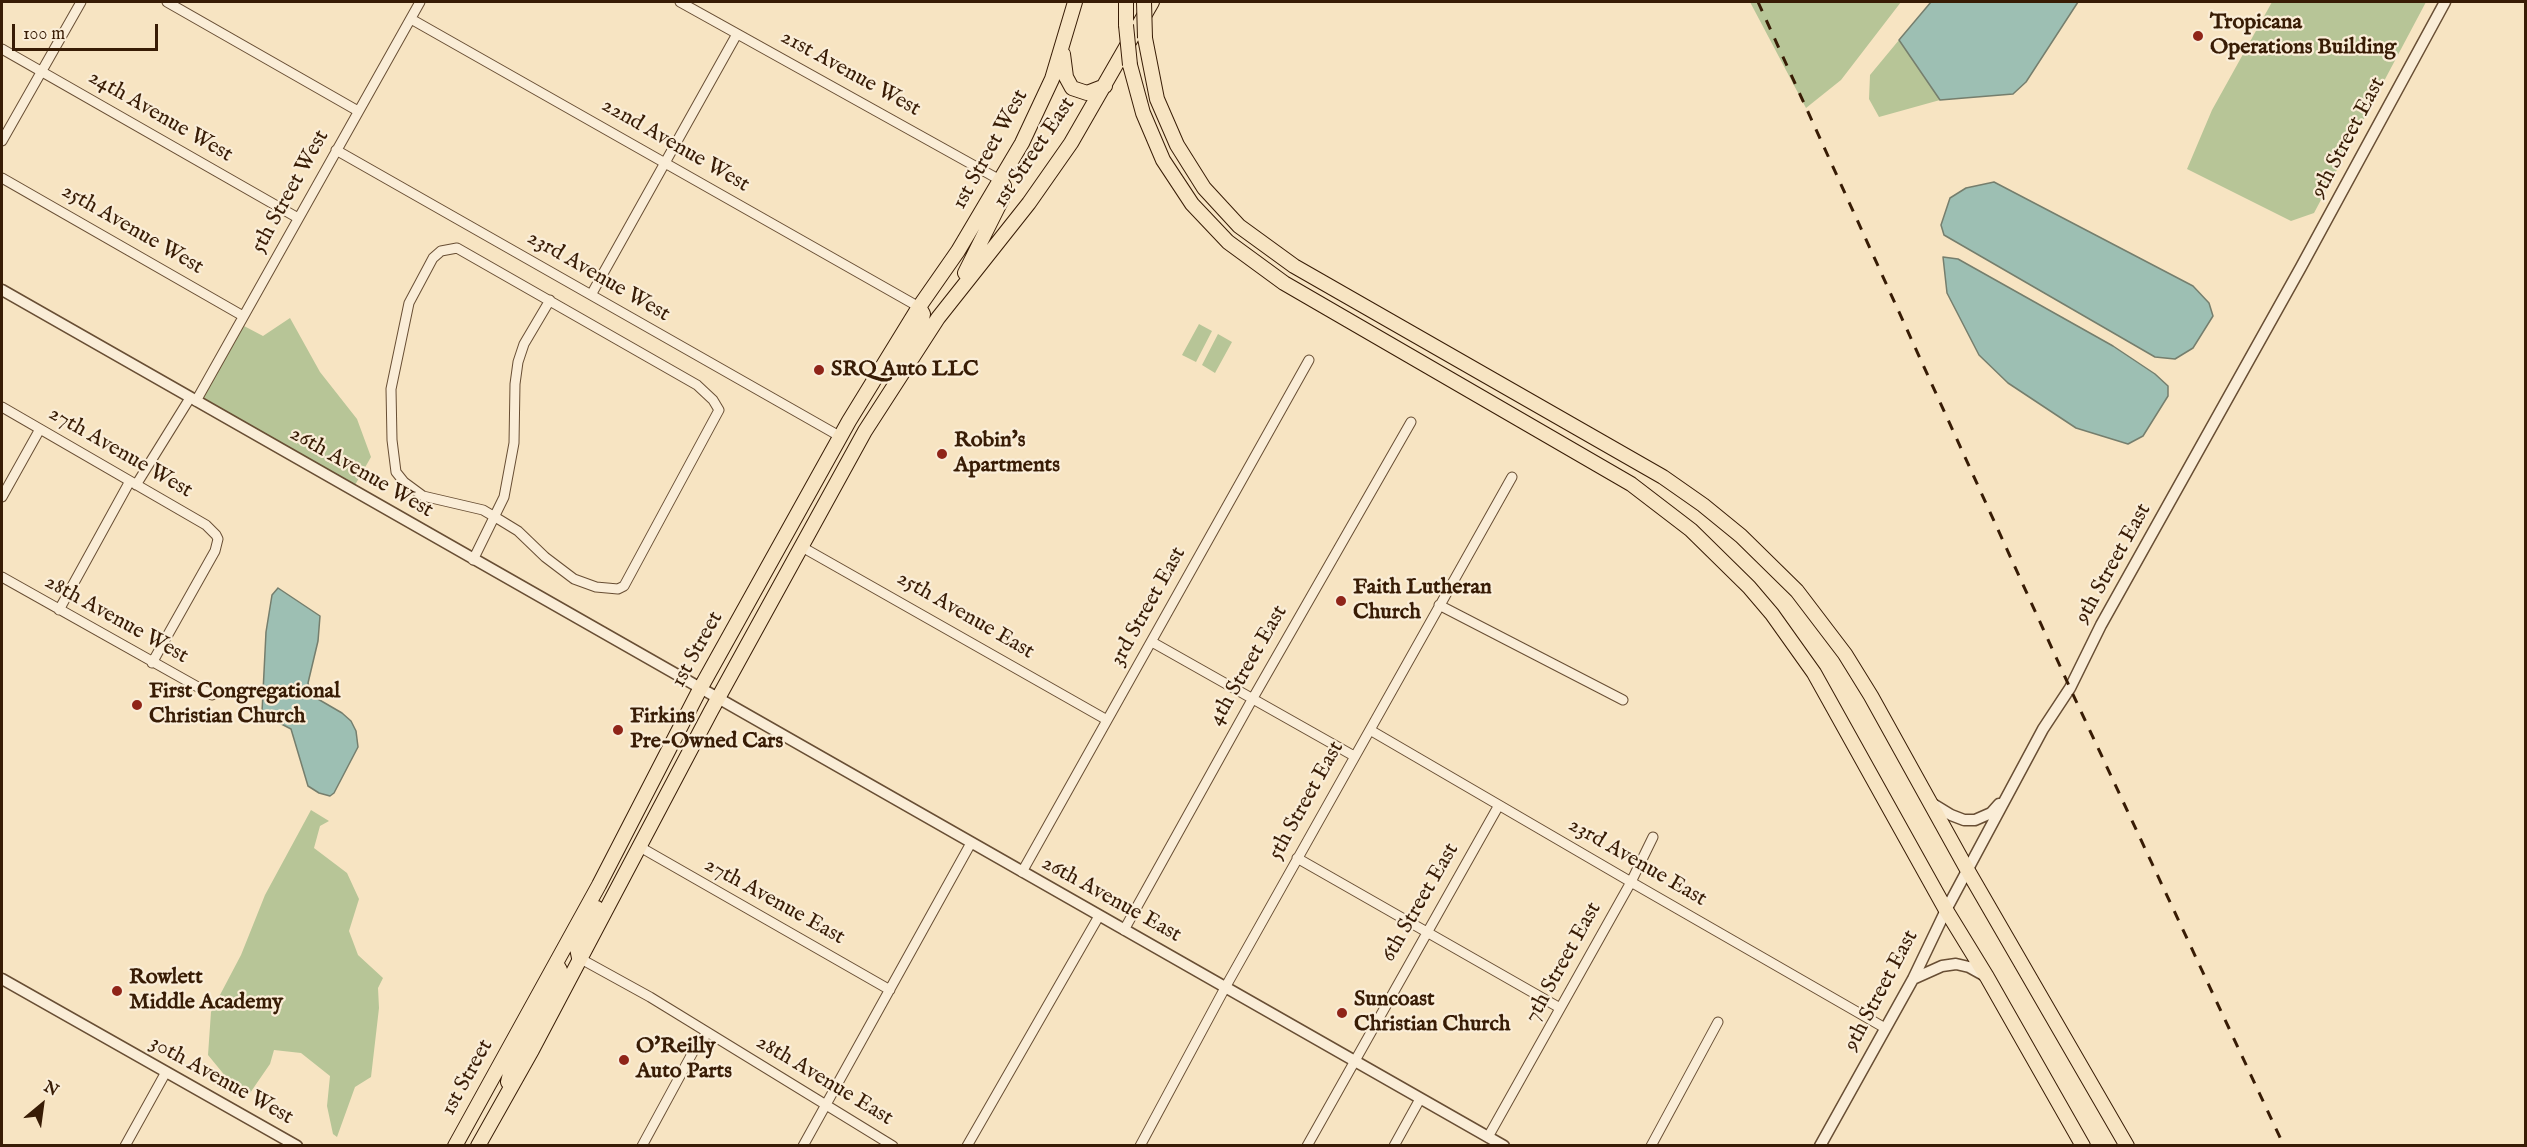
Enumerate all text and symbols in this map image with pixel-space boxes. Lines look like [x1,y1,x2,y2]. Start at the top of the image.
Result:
place label: Tropicana Operations Building [2210,10,2396,62]
scale bar [15,12,160,50]
text: 100 m [23,23,65,46]
street label: 21st Avenue West [775,25,925,123]
marker: Tropicana Operations Building [2191,29,2205,43]
street label: 24th Avenue West [83,65,237,169]
street label: 9th Street East [2306,73,2392,203]
street label: 1st Street West [947,85,1035,215]
street label: 22nd Avenue West [596,93,754,199]
street label: 1st Street East [988,93,1082,213]
street label: 5th Street West [246,126,336,258]
street label: 25th Avenue West [56,179,208,281]
street label: 23rd Avenue West [522,225,674,329]
place label: SRQ Auto LLC [831,357,979,383]
marker: SRQ Auto LLC [812,363,826,377]
street label: 27th Avenue West [43,401,197,505]
street label: 26th Avenue West [285,421,437,525]
place label: Robin's Apartments [954,428,1060,480]
marker: Robin's Apartments [935,447,949,461]
street label: 9th Street East [2070,499,2158,629]
street label: 3rd Street East [1105,543,1193,671]
street label: 25th Avenue East [892,566,1038,666]
street label: 28th Avenue West [40,570,192,670]
place label: Faith Lutheran Church [1353,575,1492,626]
marker: Faith Lutheran Church [1334,594,1348,608]
street label: 4th Street East [1204,601,1294,731]
street label: 1st Street [666,607,730,693]
place label: First Congregational Christian Church [149,679,340,730]
marker: First Congregational Christian Church [130,698,144,712]
place label: Firkins Pre-Owned Cars [630,704,783,756]
marker: Firkins Pre-Owned Cars [611,723,625,737]
street label: 5th Street East [1264,737,1350,865]
street label: 23rd Avenue East [1563,813,1711,913]
street label: 6th Street East [1376,839,1466,967]
street label: 26th Avenue East [1036,851,1186,949]
street label: 27th Avenue East [699,853,849,951]
street label: 7th Street East [1520,898,1608,1028]
street label: 9th Street East [1839,926,1925,1056]
place label: Rowlett Middle Academy [129,965,283,1016]
marker: Rowlett Middle Academy [110,984,124,998]
place label: Suncoast Christian Church [1354,987,1511,1038]
marker: Suncoast Christian Church [1335,1006,1349,1020]
street label: 28th Avenue East [751,1030,897,1132]
street label: 30th Avenue West [144,1031,298,1131]
place label: O'Reilly Auto Parts [636,1034,732,1086]
street label: 1st Street [436,1035,500,1121]
marker: O'Reilly Auto Parts [617,1053,631,1067]
north arrow [12,1075,72,1135]
text: N [40,1077,62,1101]

